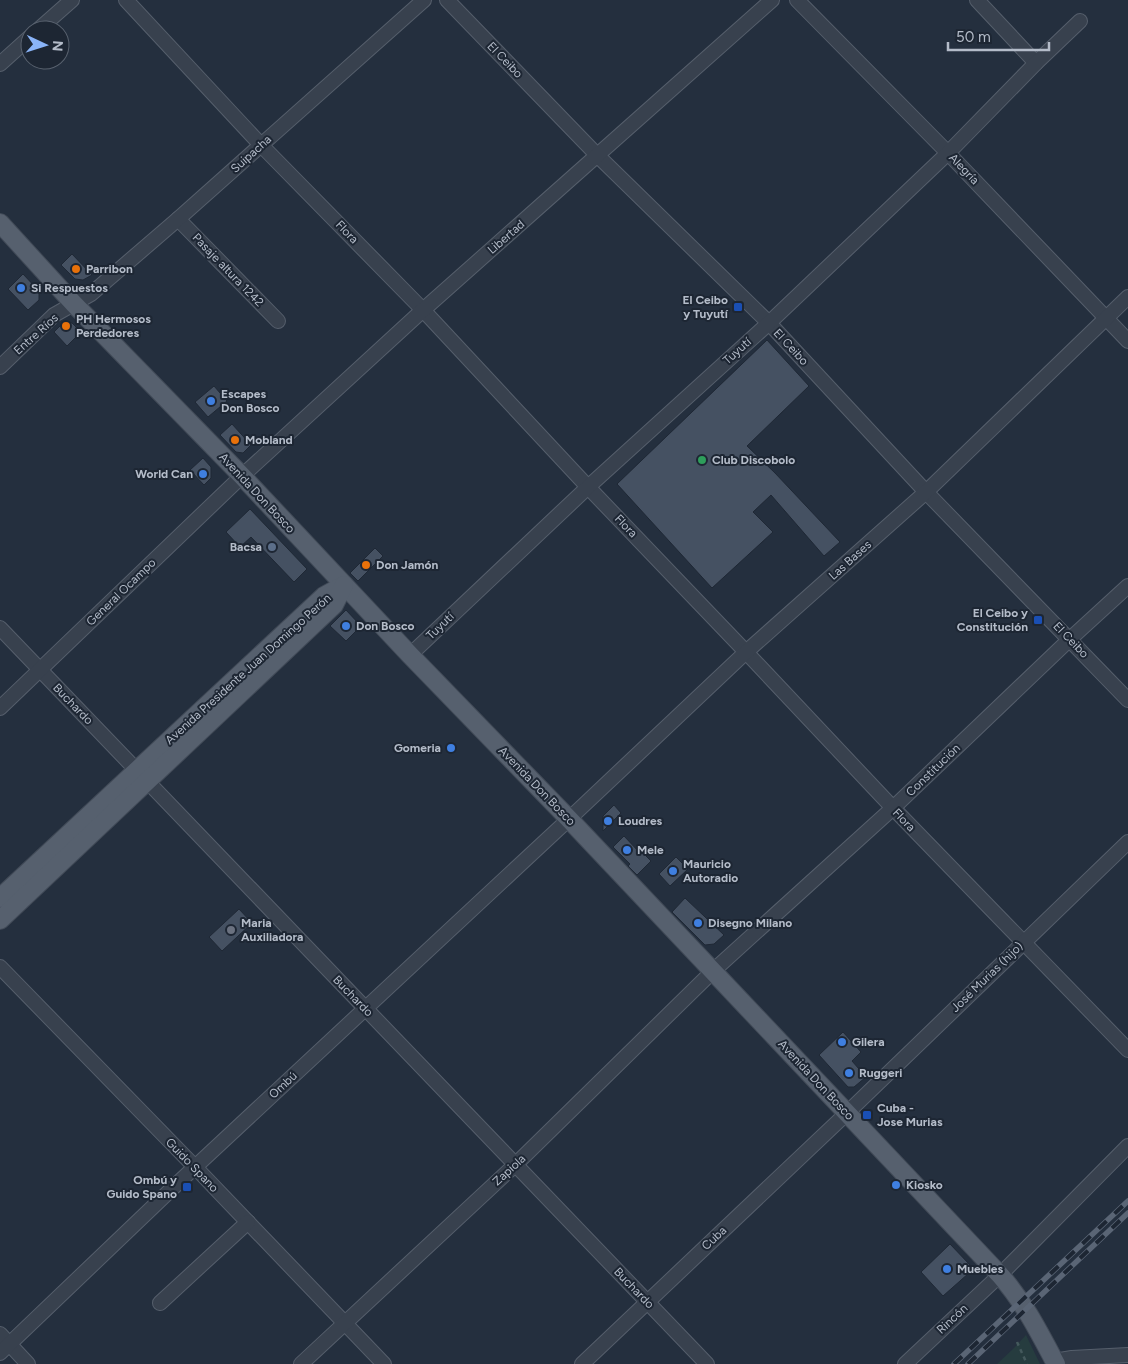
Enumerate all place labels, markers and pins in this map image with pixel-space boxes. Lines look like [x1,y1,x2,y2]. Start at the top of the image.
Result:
place label: Parribon [86,262,133,276]
marker: Parribon [70,263,82,275]
place label: Si Respuestos [31,281,108,295]
marker: Si Respuestos [15,282,27,294]
place label: El Ceibo y Tuyutí [683,293,729,321]
marker: El Ceibo y Tuyutí [732,301,744,313]
place label: PH Hermosos Perdedores [76,312,151,340]
marker: PH Hermosos Perdedores [60,320,72,332]
place label: Escapes Don Bosco [221,387,280,415]
marker: Escapes Don Bosco [205,395,217,407]
place label: Mobland [245,433,293,447]
marker: Mobland [229,434,241,446]
place label: Club Discobolo [712,453,795,467]
marker: Club Discobolo [696,454,708,466]
place label: World Can [135,467,193,481]
marker: World Can [197,468,209,480]
place label: Bacsa [230,540,262,554]
marker: Bacsa [266,541,278,553]
place label: Don Jamón [376,558,439,572]
marker: Don Jamón [360,559,372,571]
place label: El Ceibo y Constitución [957,606,1028,634]
marker: El Ceibo y Constitución [1032,614,1044,626]
place label: Don Bosco [356,619,415,633]
marker: Don Bosco [340,620,352,632]
place label: Gomeria [394,741,441,755]
marker: Gomeria [445,742,457,754]
place label: Loudres [618,814,663,828]
marker: Loudres [602,815,614,827]
place label: Mele [637,843,664,857]
marker: Mele [621,844,633,856]
place label: Mauricio Autoradio [683,857,738,885]
marker: Mauricio Autoradio [667,865,679,877]
place label: Maria Auxiliadora [241,916,304,944]
place label: Disegno Milano [708,916,792,930]
marker: Disegno Milano [692,917,704,929]
marker: Maria Auxiliadora [225,924,237,936]
place label: Gilera [852,1035,885,1049]
marker: Gilera [836,1036,848,1048]
place label: Ruggeri [859,1066,902,1080]
marker: Ruggeri [843,1067,855,1079]
place label: Cuba - Jose Murias [877,1101,943,1129]
marker: Cuba - Jose Murias [861,1109,873,1121]
place label: Ombú y Guido Spano [106,1173,177,1201]
place label: Kiosko [906,1178,943,1192]
marker: Kiosko [890,1179,902,1191]
marker: Ombú y Guido Spano [181,1181,193,1193]
place label: Muebles [957,1262,1004,1276]
marker: Muebles [941,1263,953,1275]

